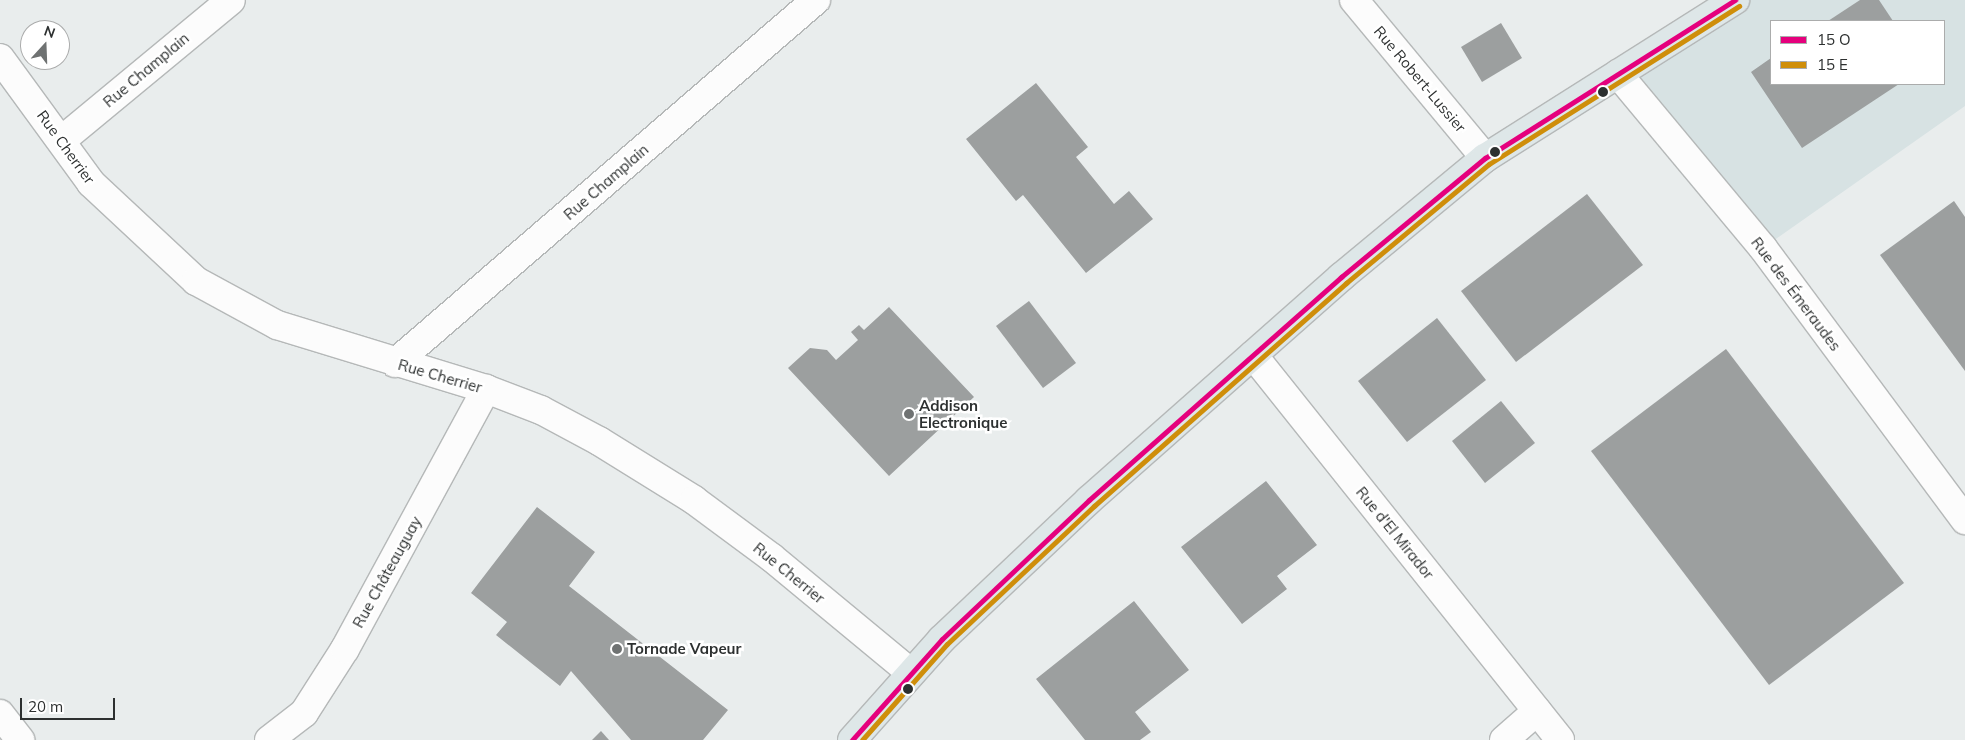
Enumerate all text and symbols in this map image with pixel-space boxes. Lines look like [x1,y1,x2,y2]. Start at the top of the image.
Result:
north arrow [20,20,70,70]
legend [1770,20,1945,85]
text: N [42,22,58,42]
street label: Rue Robert-Lussier [1370,22,1470,136]
street label: Rue Champlain [100,29,192,111]
text: 15 O [1817,30,1851,49]
text: 15 E [1817,55,1848,74]
unlabelled marker [1598,87,1608,97]
street label: Rue Cherrier [33,107,99,187]
street label: Rue Champlain [560,140,652,224]
unlabelled marker [1490,147,1500,157]
street label: Rue des Émeraudes [1747,234,1845,354]
street label: Rue Cherrier [396,355,484,397]
place label: Addison Electronique [919,396,1007,431]
marker: Addison Electronique [903,408,915,420]
street label: Rue d'El Mirador [1352,483,1438,583]
street label: Rue Châteauguay [349,513,425,631]
street label: Rue Cherrier [750,539,828,607]
place label: Tornade Vapeur [627,640,741,658]
marker: Tornade Vapeur [611,643,623,655]
unlabelled marker [903,684,913,694]
scale bar [22,688,118,720]
text: 20 m [28,697,63,716]

